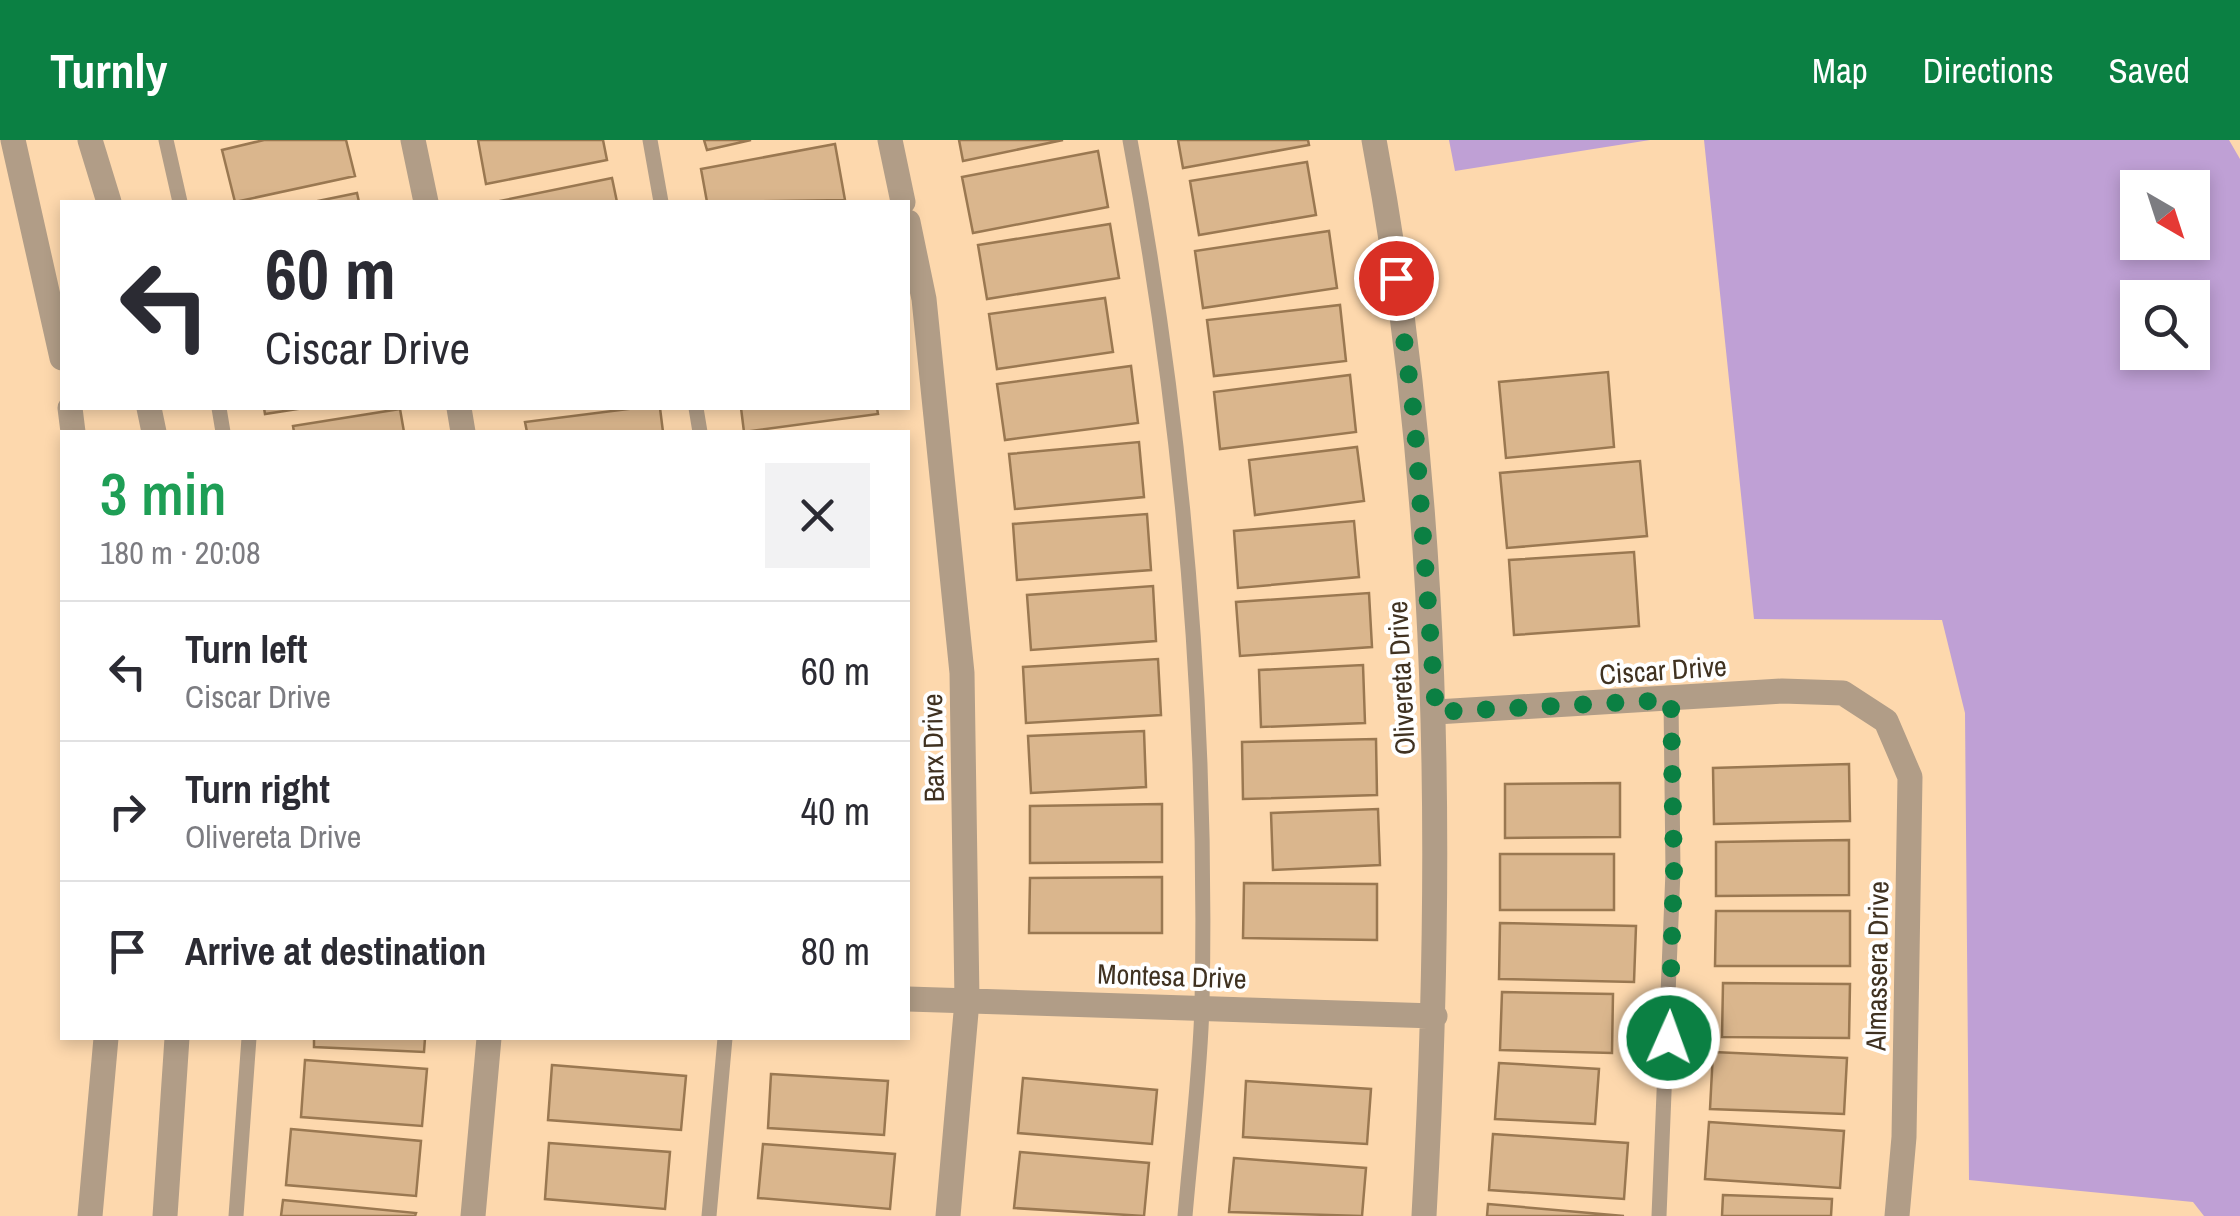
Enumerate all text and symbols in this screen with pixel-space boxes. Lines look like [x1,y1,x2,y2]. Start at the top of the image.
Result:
text: Turnly [50,38,167,103]
text: Map [1812,47,1868,94]
text: Directions [1923,47,2054,94]
text: Saved [2109,47,2190,94]
north arrow [2120,170,2210,260]
map controls [2120,170,2210,370]
text: 60 m [265,227,396,321]
pin [1354,236,1439,321]
icon: left [100,240,230,370]
icon: arrive [1369,251,1424,306]
button: search [2120,280,2210,370]
text: Ciscar Drive [265,317,470,378]
text: 3 min [100,453,227,534]
button: close [765,463,870,568]
text: 180 m · 20:08 [100,531,260,574]
street label: Olivereta Drive [1378,600,1424,756]
text: Turn left [185,624,307,675]
icon: left [100,644,155,699]
text: 60 m [801,646,870,697]
street label: Ciscar Drive [1598,647,1728,693]
text: Ciscar Drive [185,675,331,718]
street label: Barx Drive [913,693,953,803]
text: Turn right [185,764,330,815]
icon: right [100,784,155,839]
text: 40 m [801,786,870,837]
text: Olivereta Drive [185,815,361,858]
street label: Almassera Drive [1857,881,1897,1052]
icon: arrive [100,924,155,979]
text: Arrive at destination [185,926,486,977]
text: 80 m [801,926,870,977]
street label: Montesa Drive [1097,954,1247,998]
position arrow [1617,986,1721,1090]

